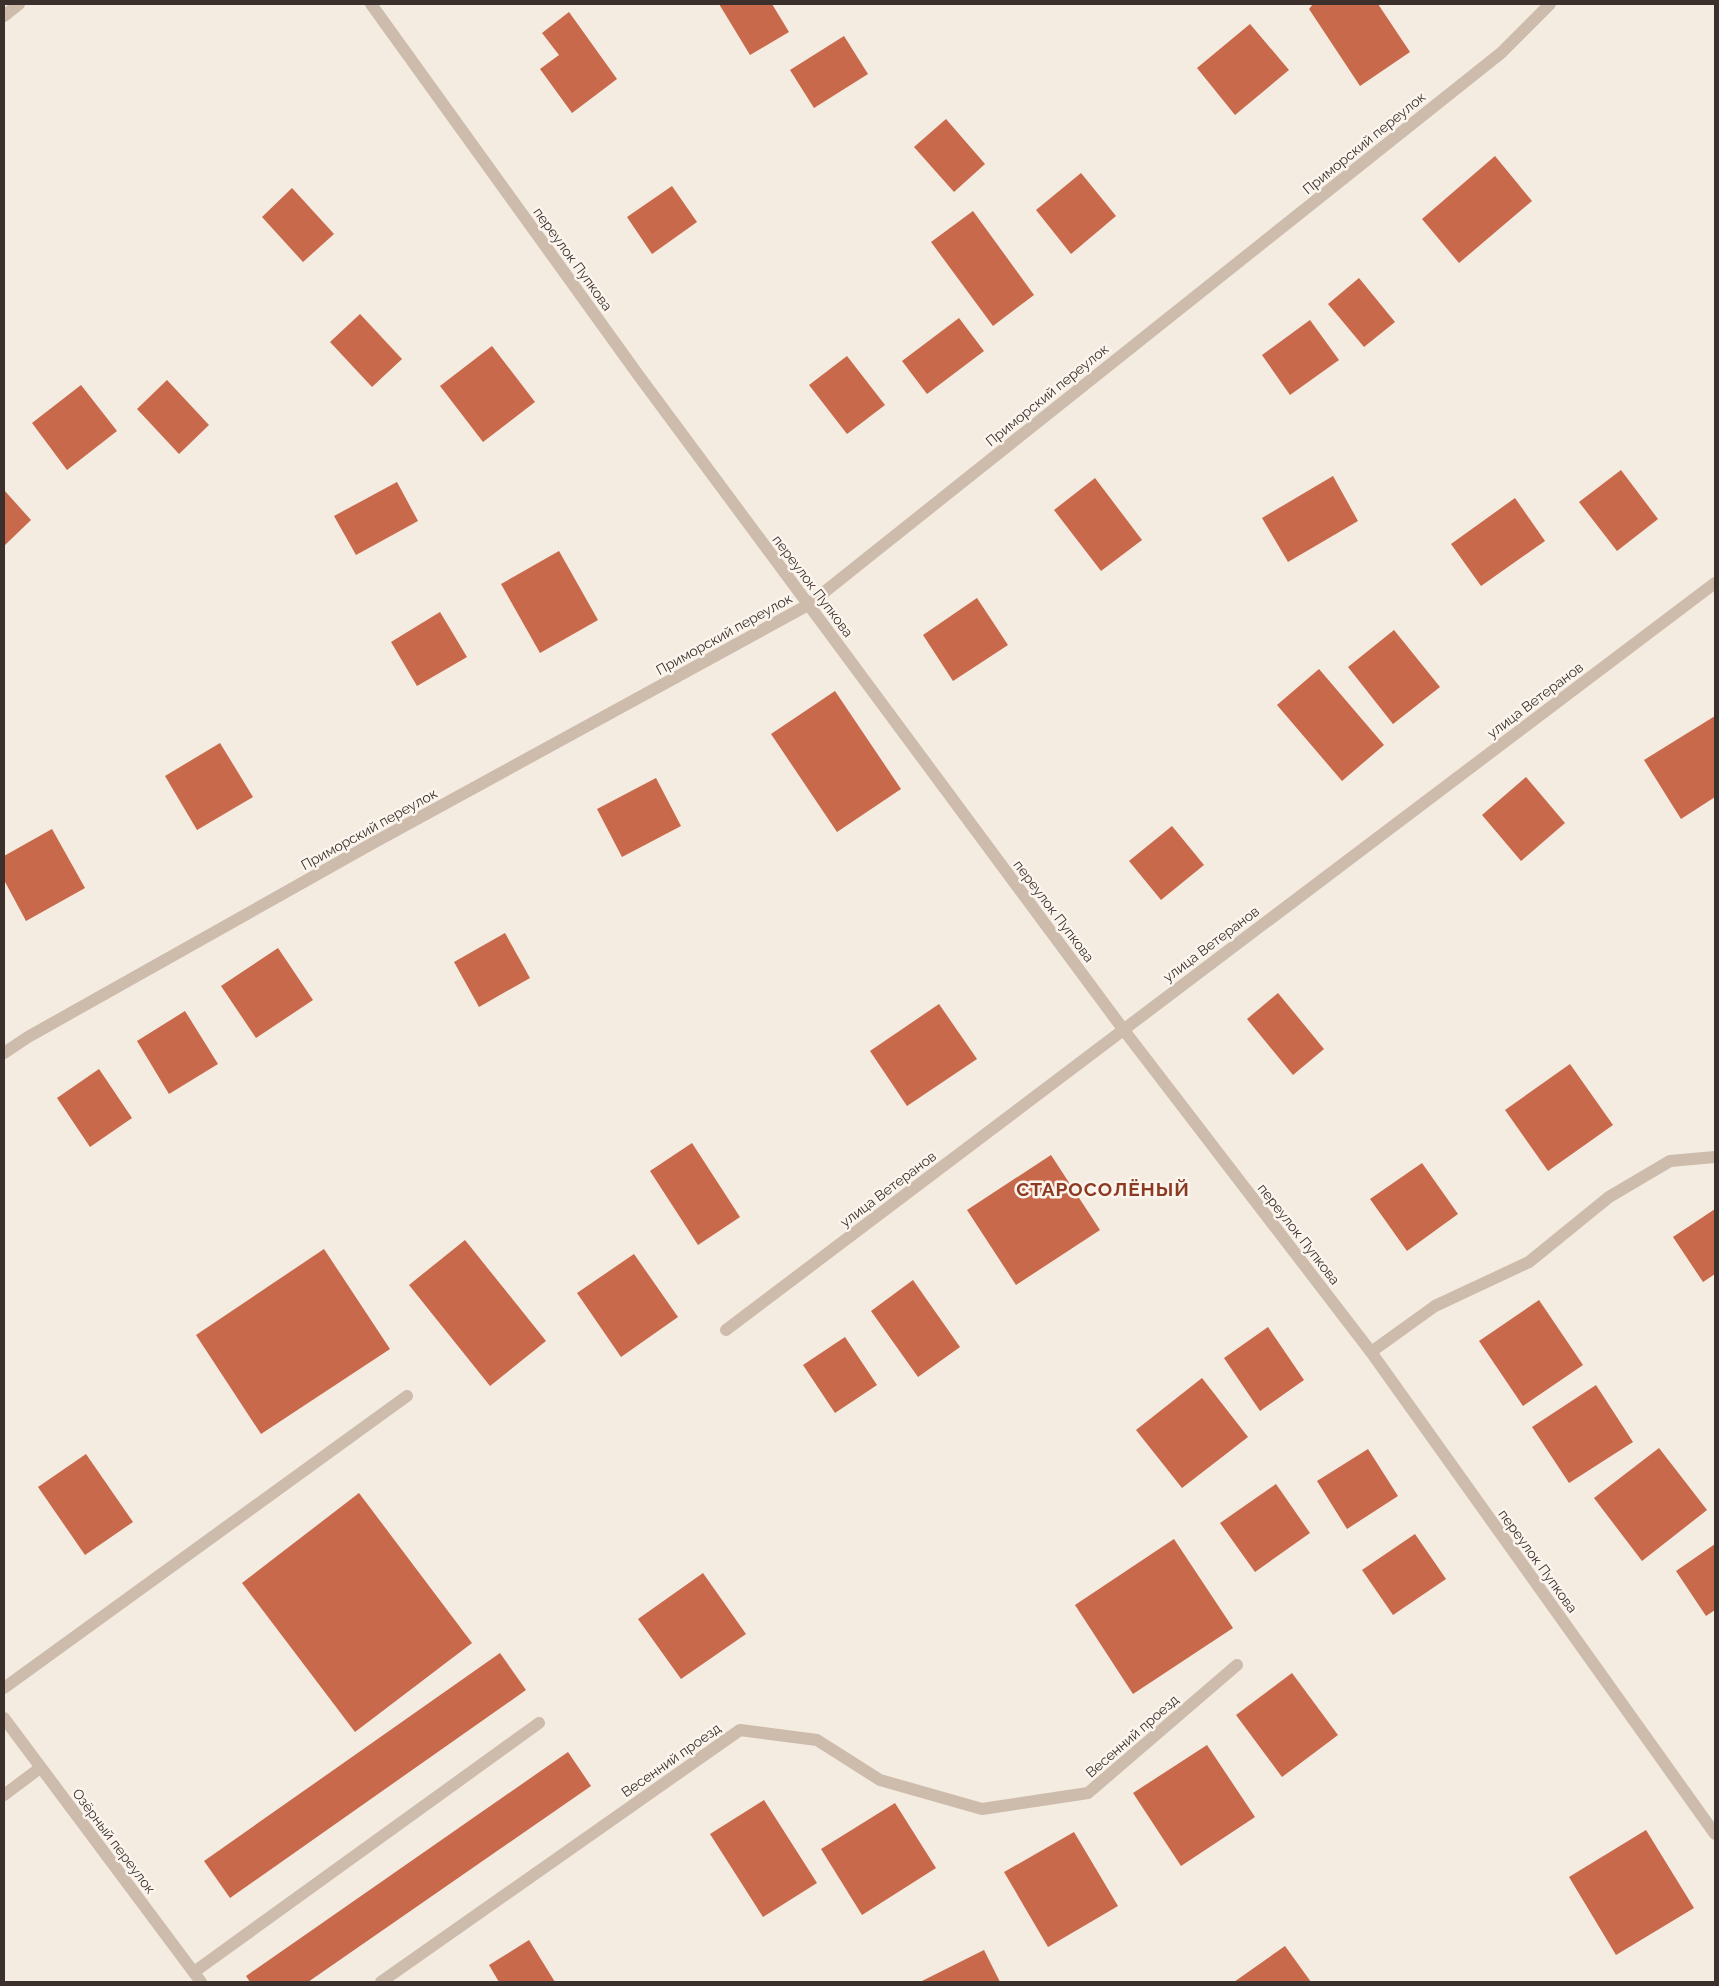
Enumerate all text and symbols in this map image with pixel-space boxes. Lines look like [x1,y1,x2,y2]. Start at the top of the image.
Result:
street label: Приморский переулок [1300,89,1428,197]
street label: переулок Пупкова [530,204,616,314]
street label: Приморский переулок [983,341,1111,449]
street label: переулок Пупкова [769,532,857,640]
street label: Приморский переулок [653,590,795,678]
street label: улица Ветеранов [1484,659,1586,741]
street label: Приморский переулок [298,785,440,873]
street label: переулок Пупкова [1010,857,1098,965]
street label: улица Ветеранов [1160,903,1262,985]
street label: улица Ветеранов [837,1148,939,1230]
district label: СТАРОCОЛЁНЫЙ [1016,1178,1190,1200]
street label: переулок Пупкова [1255,1180,1343,1288]
street label: переулок Пупкова [1495,1506,1581,1616]
street label: Весенний проезд [1082,1691,1182,1781]
street label: Весенний проезд [618,1720,724,1800]
street label: Озёрный переулок [69,1785,159,1897]

